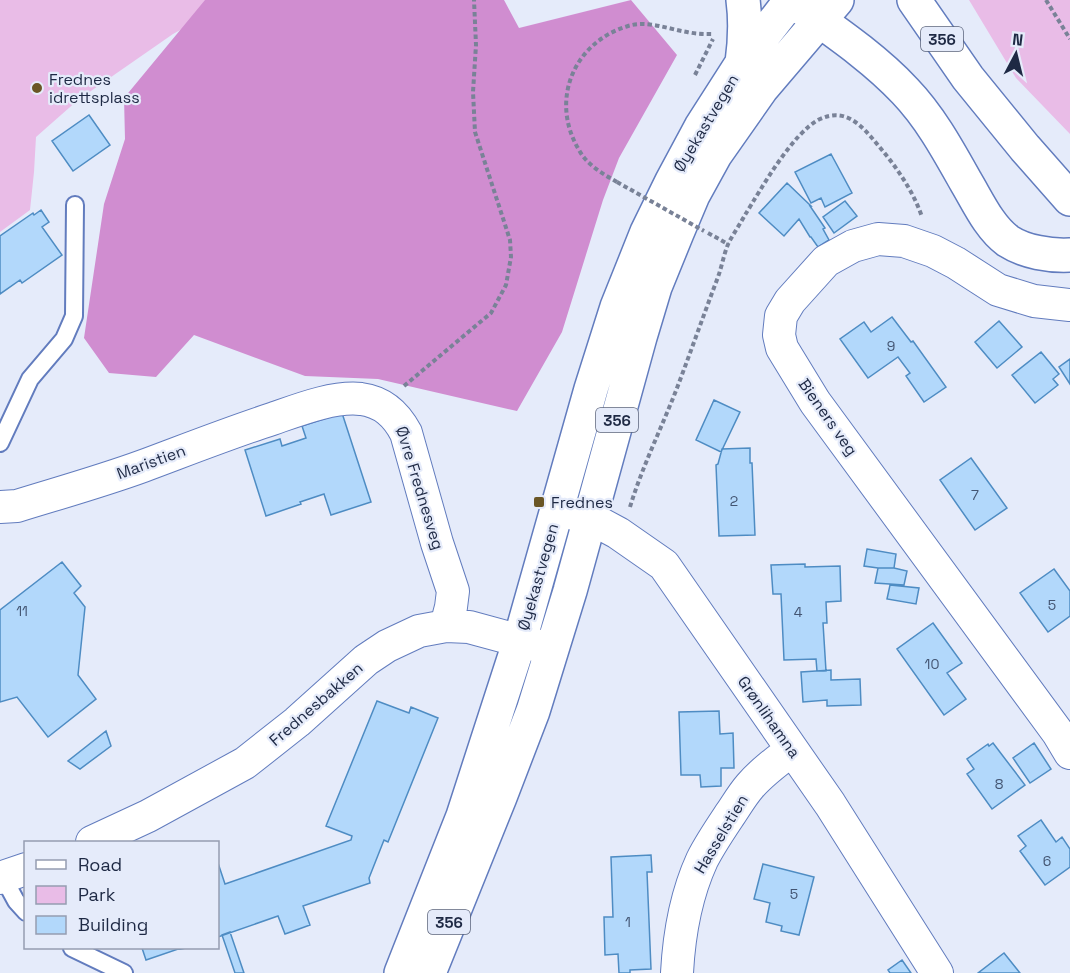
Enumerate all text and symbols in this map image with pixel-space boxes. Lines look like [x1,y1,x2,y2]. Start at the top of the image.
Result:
north arrow [986,24,1046,84]
road number: 356 [921,27,963,51]
text: N [1011,29,1024,51]
place label: Frednes idrettsplass [49,69,140,108]
street label: Øyekastvegen [669,70,743,176]
marker: Frednes idrettsplass [30,81,44,95]
house number: 9 [887,337,895,355]
street label: Bieners veg [794,374,862,460]
road number: 356 [596,408,638,432]
street label: Øvre Frednesveg [391,424,449,552]
street label: Maristien [114,440,188,484]
house number: 7 [971,486,979,504]
place label: Frednes [551,492,613,513]
house number: 2 [730,492,738,510]
marker: Frednes [532,495,546,509]
street label: Øyekastvegen [513,521,563,633]
house number: 5 [1048,596,1056,614]
house number: 11 [16,602,28,620]
house number: 4 [794,603,803,621]
house number: 10 [925,655,939,673]
street label: Frednesbakken [265,658,367,750]
street label: Grønlihamna [733,672,805,762]
house number: 8 [995,775,1004,793]
street label: Hasselstien [689,791,753,877]
legend [24,841,219,949]
house number: 6 [1043,852,1051,870]
text: Road [78,853,122,876]
text: Park [78,883,116,906]
house number: 5 [790,885,798,903]
road number: 356 [428,910,470,934]
text: Building [78,913,148,936]
house number: 1 [625,913,631,931]

